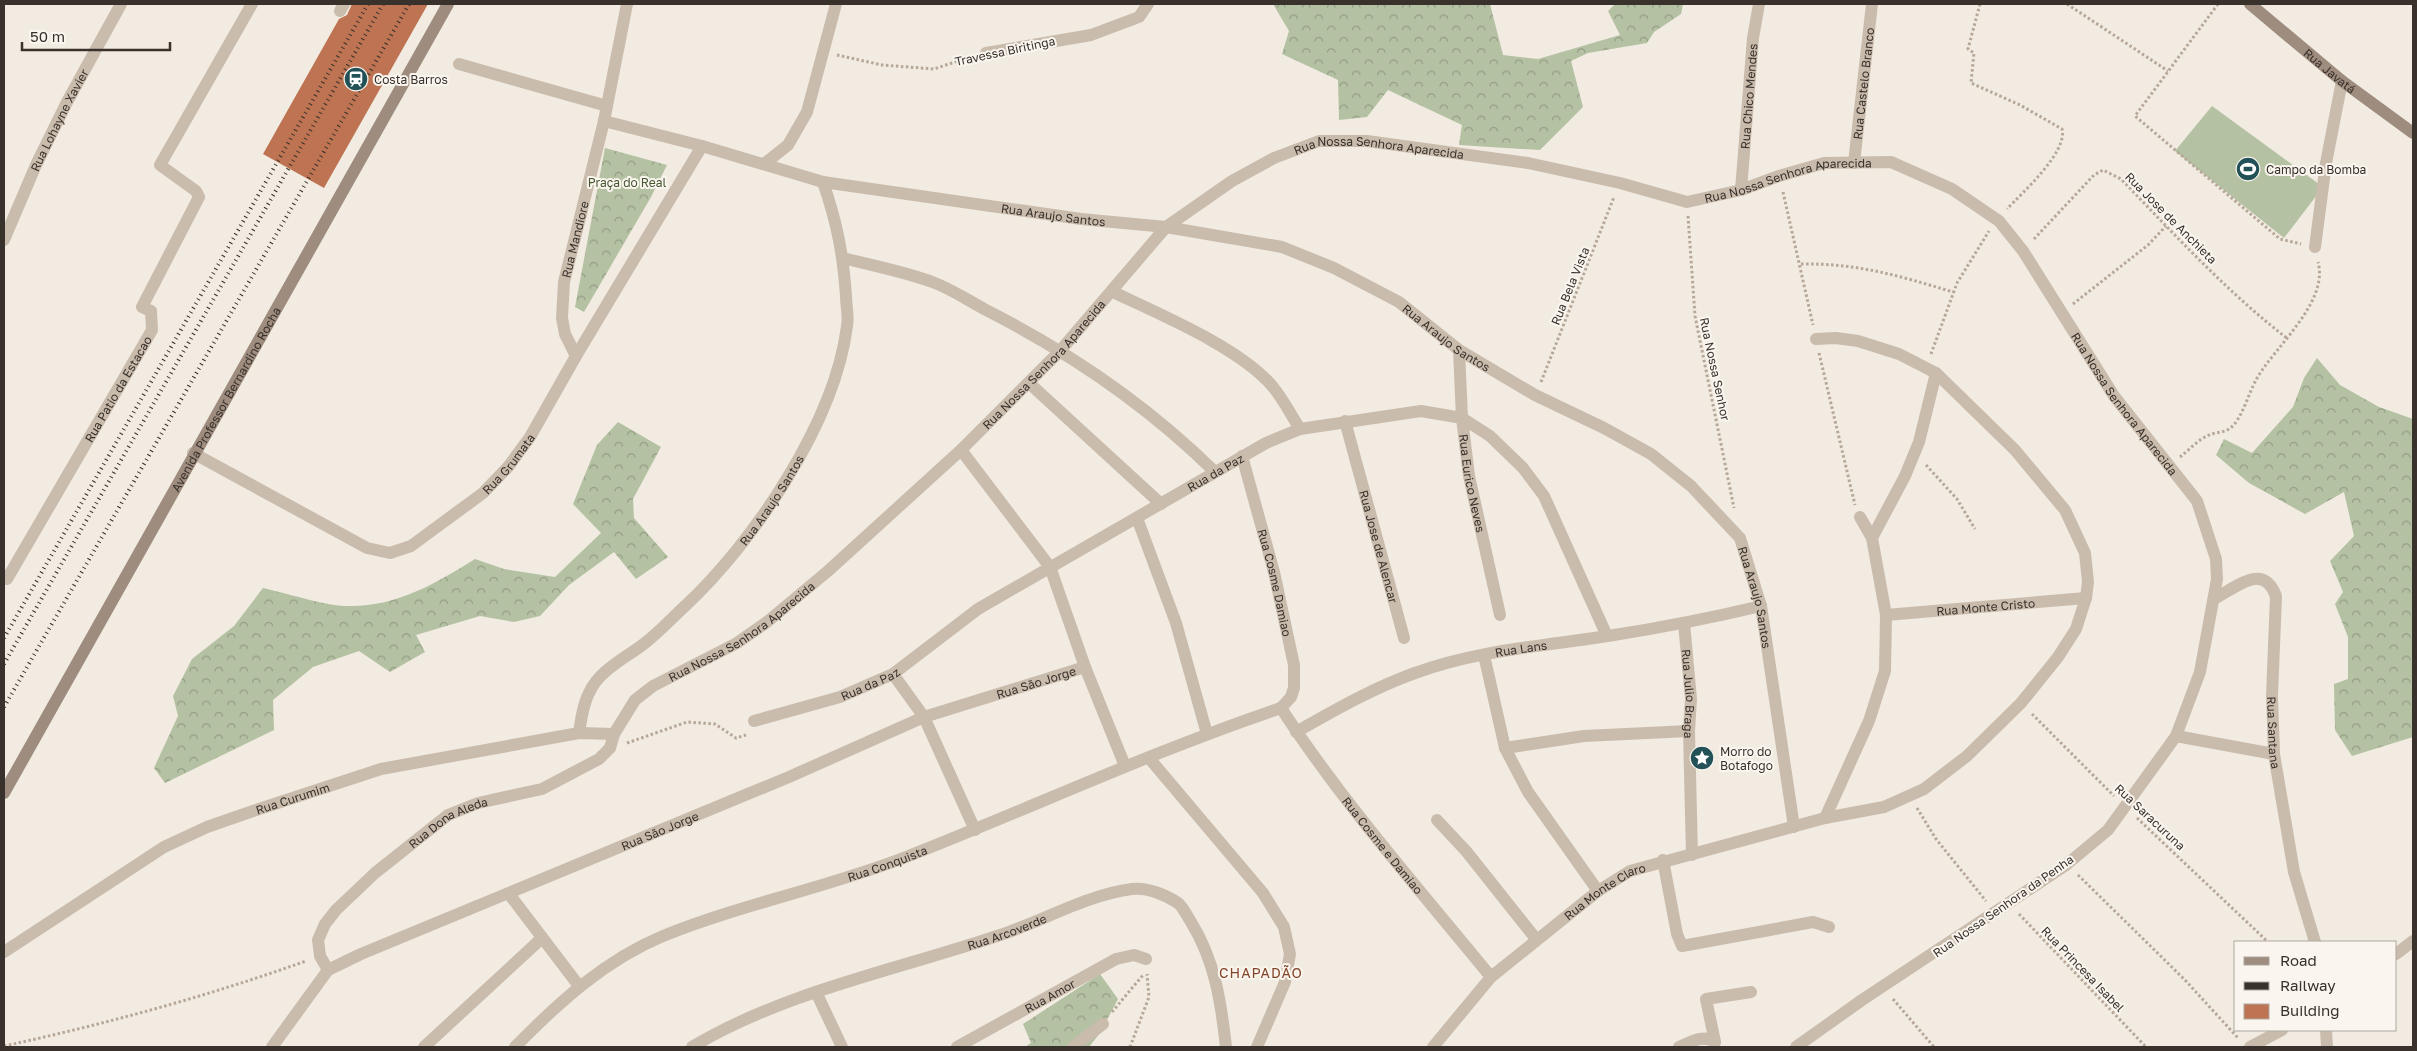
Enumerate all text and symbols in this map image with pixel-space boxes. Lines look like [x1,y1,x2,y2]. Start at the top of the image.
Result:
scale bar [22,20,170,52]
text: 50 m [30,27,65,45]
street label: Rua Castelo Branco [1849,27,1877,140]
street label: Travessa Biritinga [954,33,1056,69]
street label: Rua Chico Mendes [1737,43,1760,150]
street label: Rua Javatá [2301,45,2359,96]
street label: Rua Lohayne Xavier [27,66,91,173]
station icon: Costa Barros [343,66,369,92]
place label: Costa Barros [374,72,448,87]
street label: Rua Nossa Senhora Aparecida [1291,133,1465,162]
street label: Rua Nossa Senhora Aparecida [1703,155,1872,205]
sports icon: Campo da Bomba [2235,156,2261,182]
place label: Campo da Bomba [2266,162,2366,177]
street label: Rua Jose de Anchieta [2122,169,2220,267]
park label: Praça do Real [588,175,667,190]
street label: Rua Mandiore [558,199,591,279]
street label: Rua Araujo Santos [1000,200,1106,229]
street label: Rua Bela Vista [1548,245,1592,327]
street label: Rua Nossa Senhora Aparecida [979,296,1108,432]
street label: Rua Araujo Santos [1400,300,1493,374]
street label: Avenida Professor Bernardino Rocha [168,304,284,494]
street label: Rua Nossa Senhor [1697,316,1733,422]
street label: Rua Nossa Senhora Aparecida [2068,329,2181,478]
street label: Rua Patio da Estacao [81,333,155,445]
street label: Rua Grumata [479,431,538,497]
street label: Rua Eurico Neves [1456,433,1489,534]
street label: Rua da Paz [1184,450,1246,494]
street label: Rua Araujo Santos [736,452,807,548]
street label: Rua Jose de Alencar [1357,488,1402,605]
street label: Rua Cosme Damiao [1255,527,1295,638]
street label: Rua Araujo Santos [1735,544,1775,649]
street label: Rua Nossa Senhora Aparecida [666,578,818,684]
street label: Rua Monte Cristo [1936,595,2036,618]
street label: Rua Lans [1494,637,1548,660]
street label: Rua Julio Braga [1679,648,1699,739]
street label: Rua São Jorge [994,663,1078,702]
street label: Rua da Paz [838,664,903,703]
street label: Rua Santana [2265,696,2284,770]
place label: Morro do Botafogo [1720,744,1773,773]
place icon: Morro do Botafogo [1689,745,1715,771]
street label: Rua Curumim [254,779,331,817]
street label: Rua Saracuruna [2112,781,2188,853]
street label: Rua Dona Aleda [405,794,489,851]
street label: Rua Cosme e Damiao [1339,794,1426,897]
street label: Rua São Jorge [619,808,701,853]
street label: Rua Conquista [845,842,929,884]
street label: Rua Nossa Senhora da Penha [1930,852,2076,960]
street label: Rua Monte Claro [1561,860,1647,923]
street label: Rua Arcoverde [965,910,1049,953]
street label: Rua Princesa Isabel [2038,923,2128,1015]
legend [2234,941,2397,1031]
text: Road [2280,951,2317,969]
district label: CHAPADÃO [1219,964,1303,981]
street label: Rua Amor [1022,976,1078,1016]
text: Railway [2280,976,2336,994]
text: Building [2280,1001,2340,1019]

